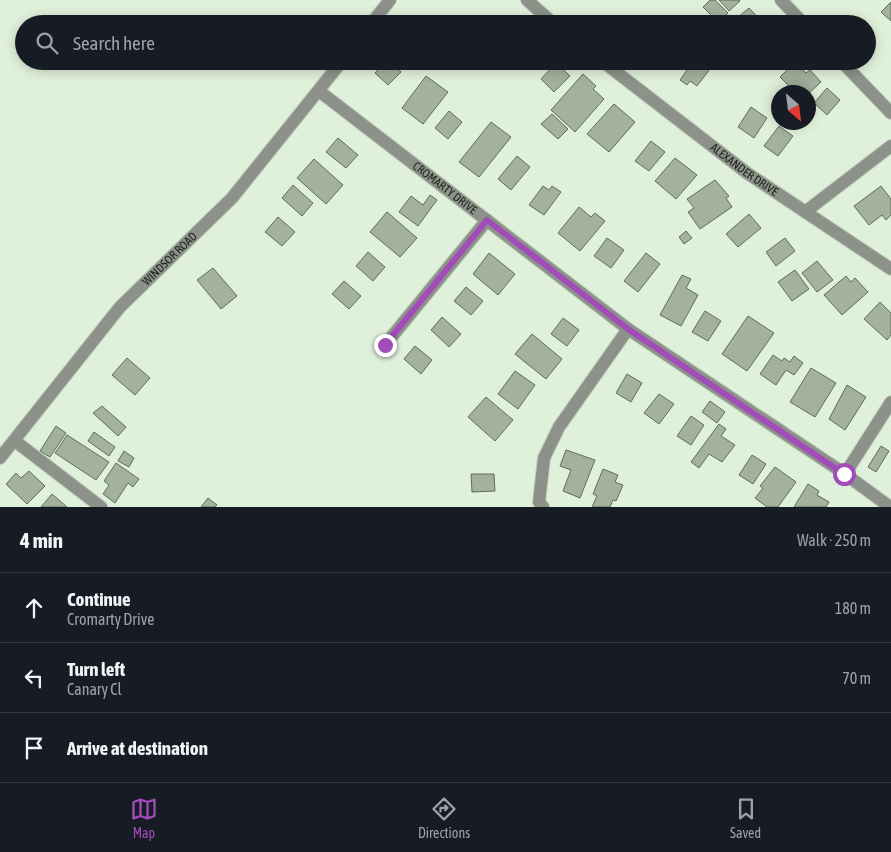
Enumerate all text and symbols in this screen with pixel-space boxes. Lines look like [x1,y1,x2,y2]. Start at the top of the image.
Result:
search box [15,15,876,70]
icon: search [33,29,61,57]
text: Search here [73,32,155,54]
north arrow [771,85,816,130]
street label: ALEXANDER DRIVE [708,140,781,199]
street label: CROMARTY DRIVE [410,159,480,217]
street label: WINDSOR ROAD [139,229,200,289]
route end [374,334,397,357]
route start [833,463,856,486]
text: 4 min [20,528,63,552]
text: Walk · 250 m [797,531,871,549]
text: Continue [67,588,131,610]
icon: ahead [20,594,48,622]
text: 180 m [835,599,871,617]
text: Cromarty Drive [67,610,154,628]
text: Turn left [67,658,125,680]
icon: left [20,664,48,692]
text: 70 m [842,669,871,687]
text: Canary Cl [67,680,122,698]
icon: arrive [20,734,48,762]
text: Arrive at destination [67,737,208,759]
tab: Map [130,795,158,841]
tab: Directions [418,795,470,841]
tab: Saved [730,795,761,841]

